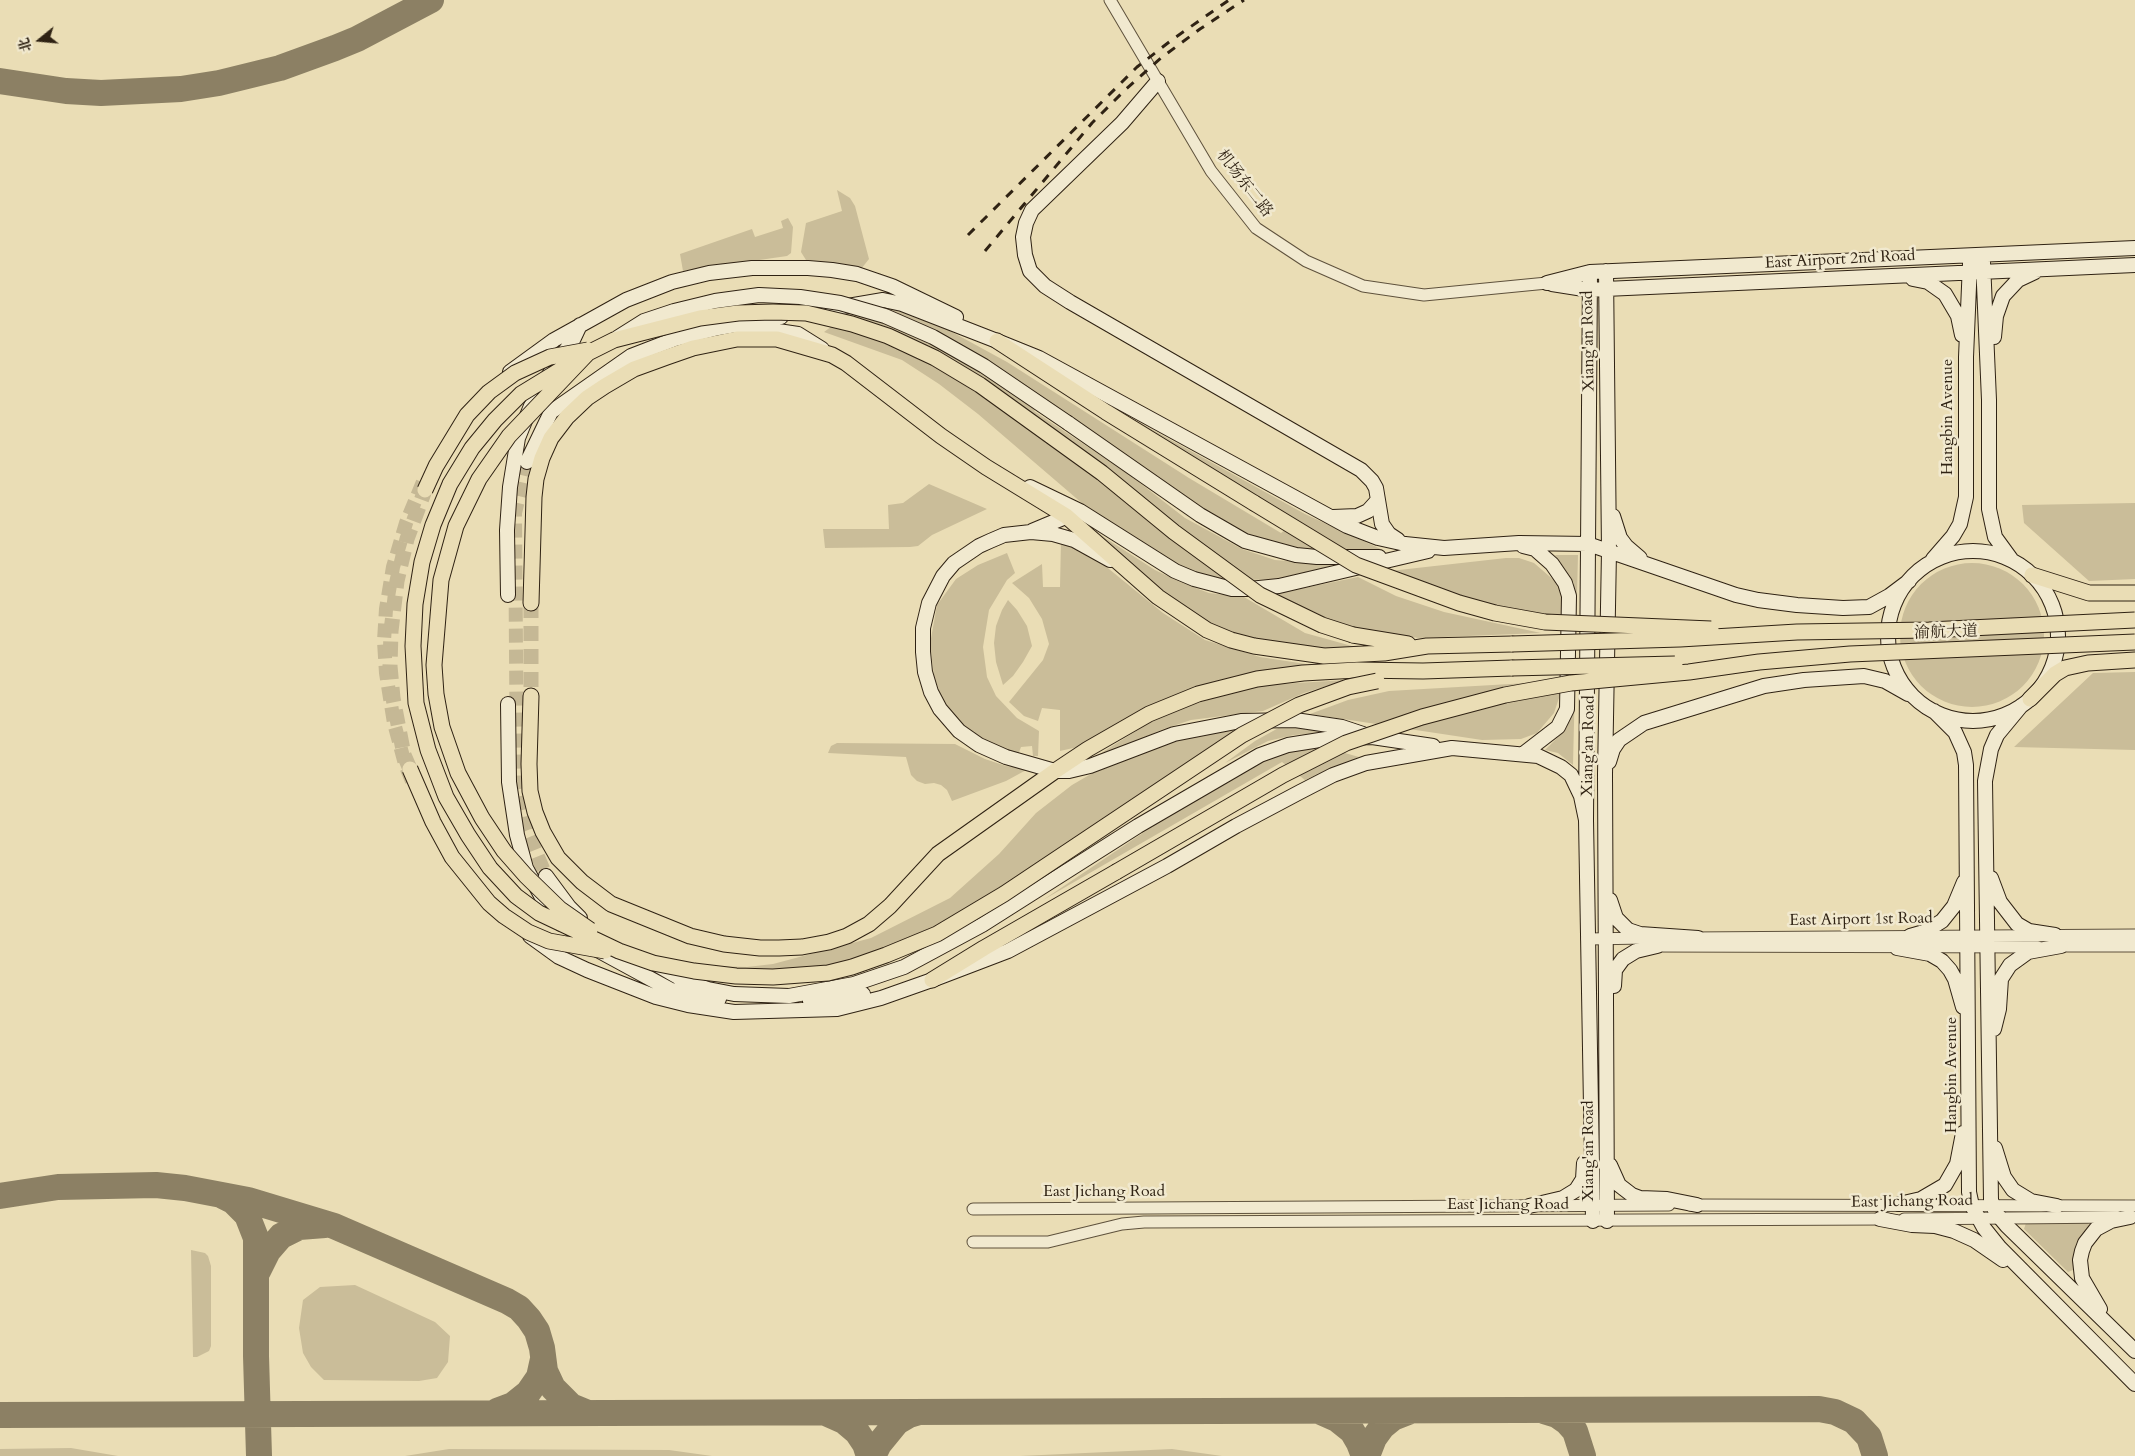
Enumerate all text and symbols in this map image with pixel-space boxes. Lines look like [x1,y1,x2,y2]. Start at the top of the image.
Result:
north arrow [15,15,65,65]
text: 北 [14,35,36,54]
street label: 机场东二路 [1212,147,1276,221]
street label: East Airport 2nd Road [1764,246,1916,274]
street label: Xiang'an Road [1579,290,1599,392]
street label: Hangbin Avenue [1938,359,1958,475]
street label: 渝航大道 [1914,622,1978,644]
street label: Xiang'an Road [1579,695,1599,797]
street label: East Airport 1st Road [1789,909,1933,931]
street label: Hangbin Avenue [1942,1017,1962,1133]
street label: Xiang'an Road [1579,1100,1599,1202]
street label: East Jichang Road [1043,1182,1165,1202]
street label: East Jichang Road [1851,1191,1973,1213]
street label: East Jichang Road [1447,1195,1569,1215]

